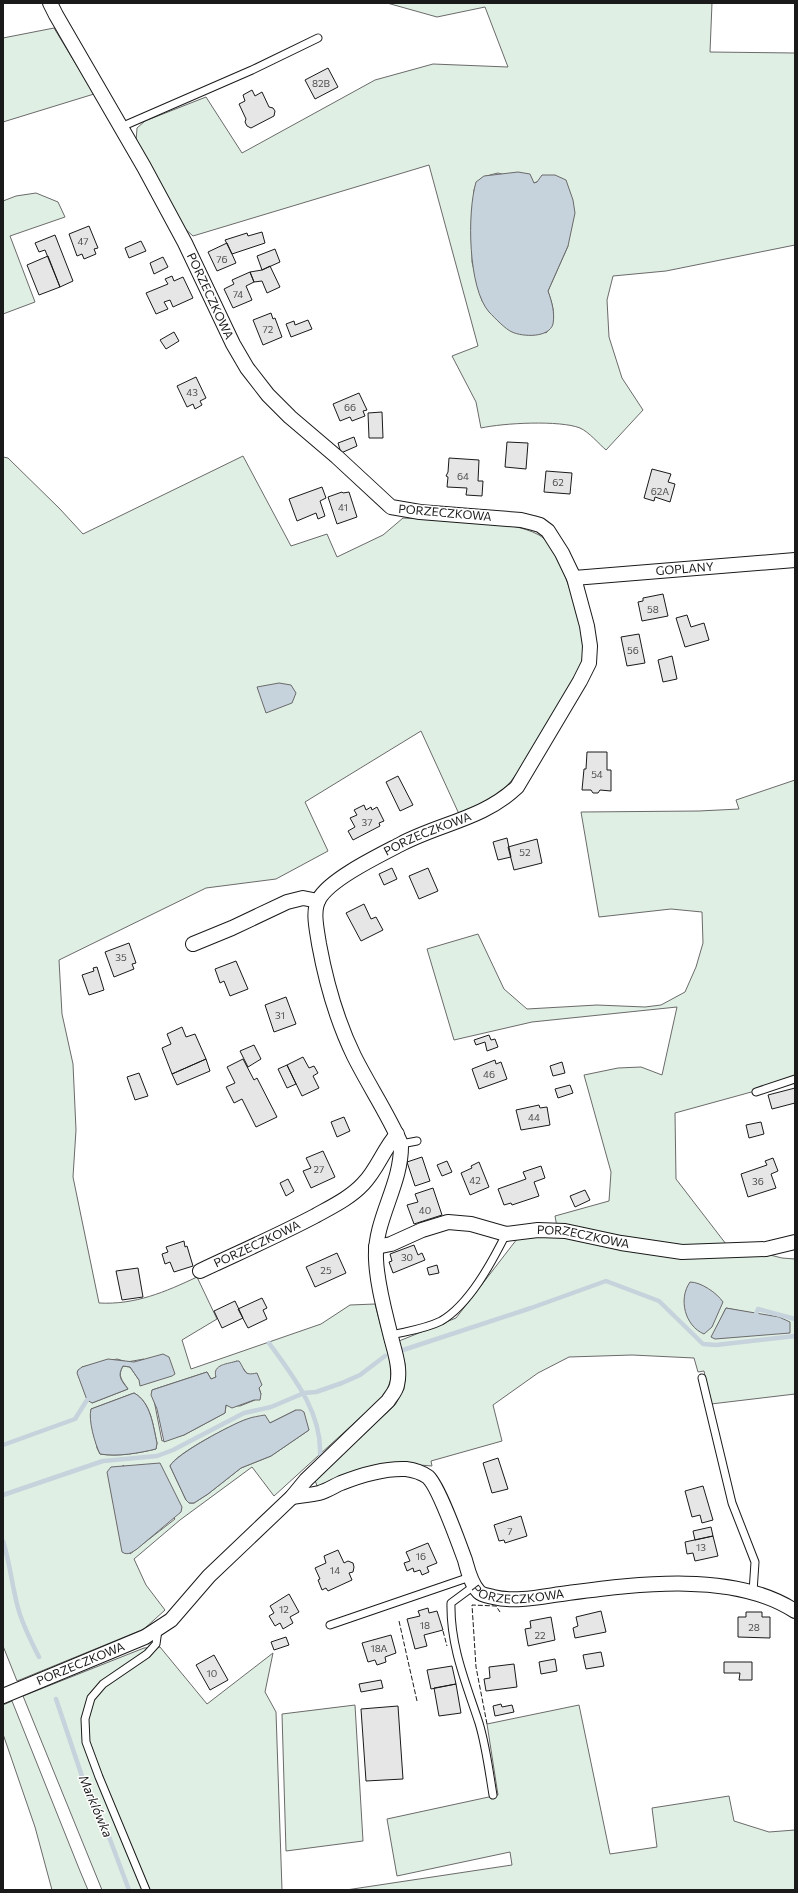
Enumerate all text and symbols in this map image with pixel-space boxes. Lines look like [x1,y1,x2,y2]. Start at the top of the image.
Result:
house number: 82B [312,77,331,89]
house number: 47 [77,235,89,247]
street label: PORZECZKOWA [185,250,237,341]
house number: 76 [216,253,228,265]
house number: 74 [233,288,243,300]
house number: 72 [263,323,274,335]
house number: 43 [186,386,198,398]
house number: 66 [344,401,356,413]
house number: 64 [457,470,469,482]
house number: 62 [552,476,564,488]
house number: 62A [651,485,669,497]
house number: 41 [338,501,348,513]
street label: PORZECZKOWA [398,501,492,523]
street label: GOPLANY [655,559,714,577]
house number: 58 [647,603,659,615]
house number: 56 [627,644,639,656]
house number: 54 [591,768,603,780]
street label: PORZECZKOWA [381,808,473,858]
house number: 37 [362,816,372,828]
house number: 52 [519,846,531,858]
house number: 35 [115,951,127,963]
house number: 31 [275,1009,285,1021]
house number: 46 [483,1068,495,1080]
house number: 44 [528,1111,540,1123]
house number: 27 [314,1163,324,1175]
house number: 42 [469,1174,481,1186]
house number: 36 [752,1175,764,1187]
house number: 40 [419,1204,431,1216]
street label: PORZECZKOWA [211,1217,302,1270]
street label: PORZECZKOWA [537,1222,630,1250]
house number: 30 [401,1251,413,1263]
house number: 25 [320,1264,332,1276]
house number: 7 [507,1525,513,1537]
house number: 13 [696,1541,706,1553]
house number: 16 [416,1550,426,1562]
house number: 14 [330,1564,340,1576]
street label: PORZECZKOWA [470,1581,565,1605]
house number: 12 [279,1603,289,1615]
house number: 18 [420,1619,430,1631]
house number: 28 [748,1621,760,1633]
house number: 22 [534,1629,546,1641]
street label: PORZECZKOWA [34,1638,126,1687]
house number: 18A [370,1642,388,1654]
house number: 10 [207,1667,217,1679]
water label: Marklówka [76,1772,116,1840]

